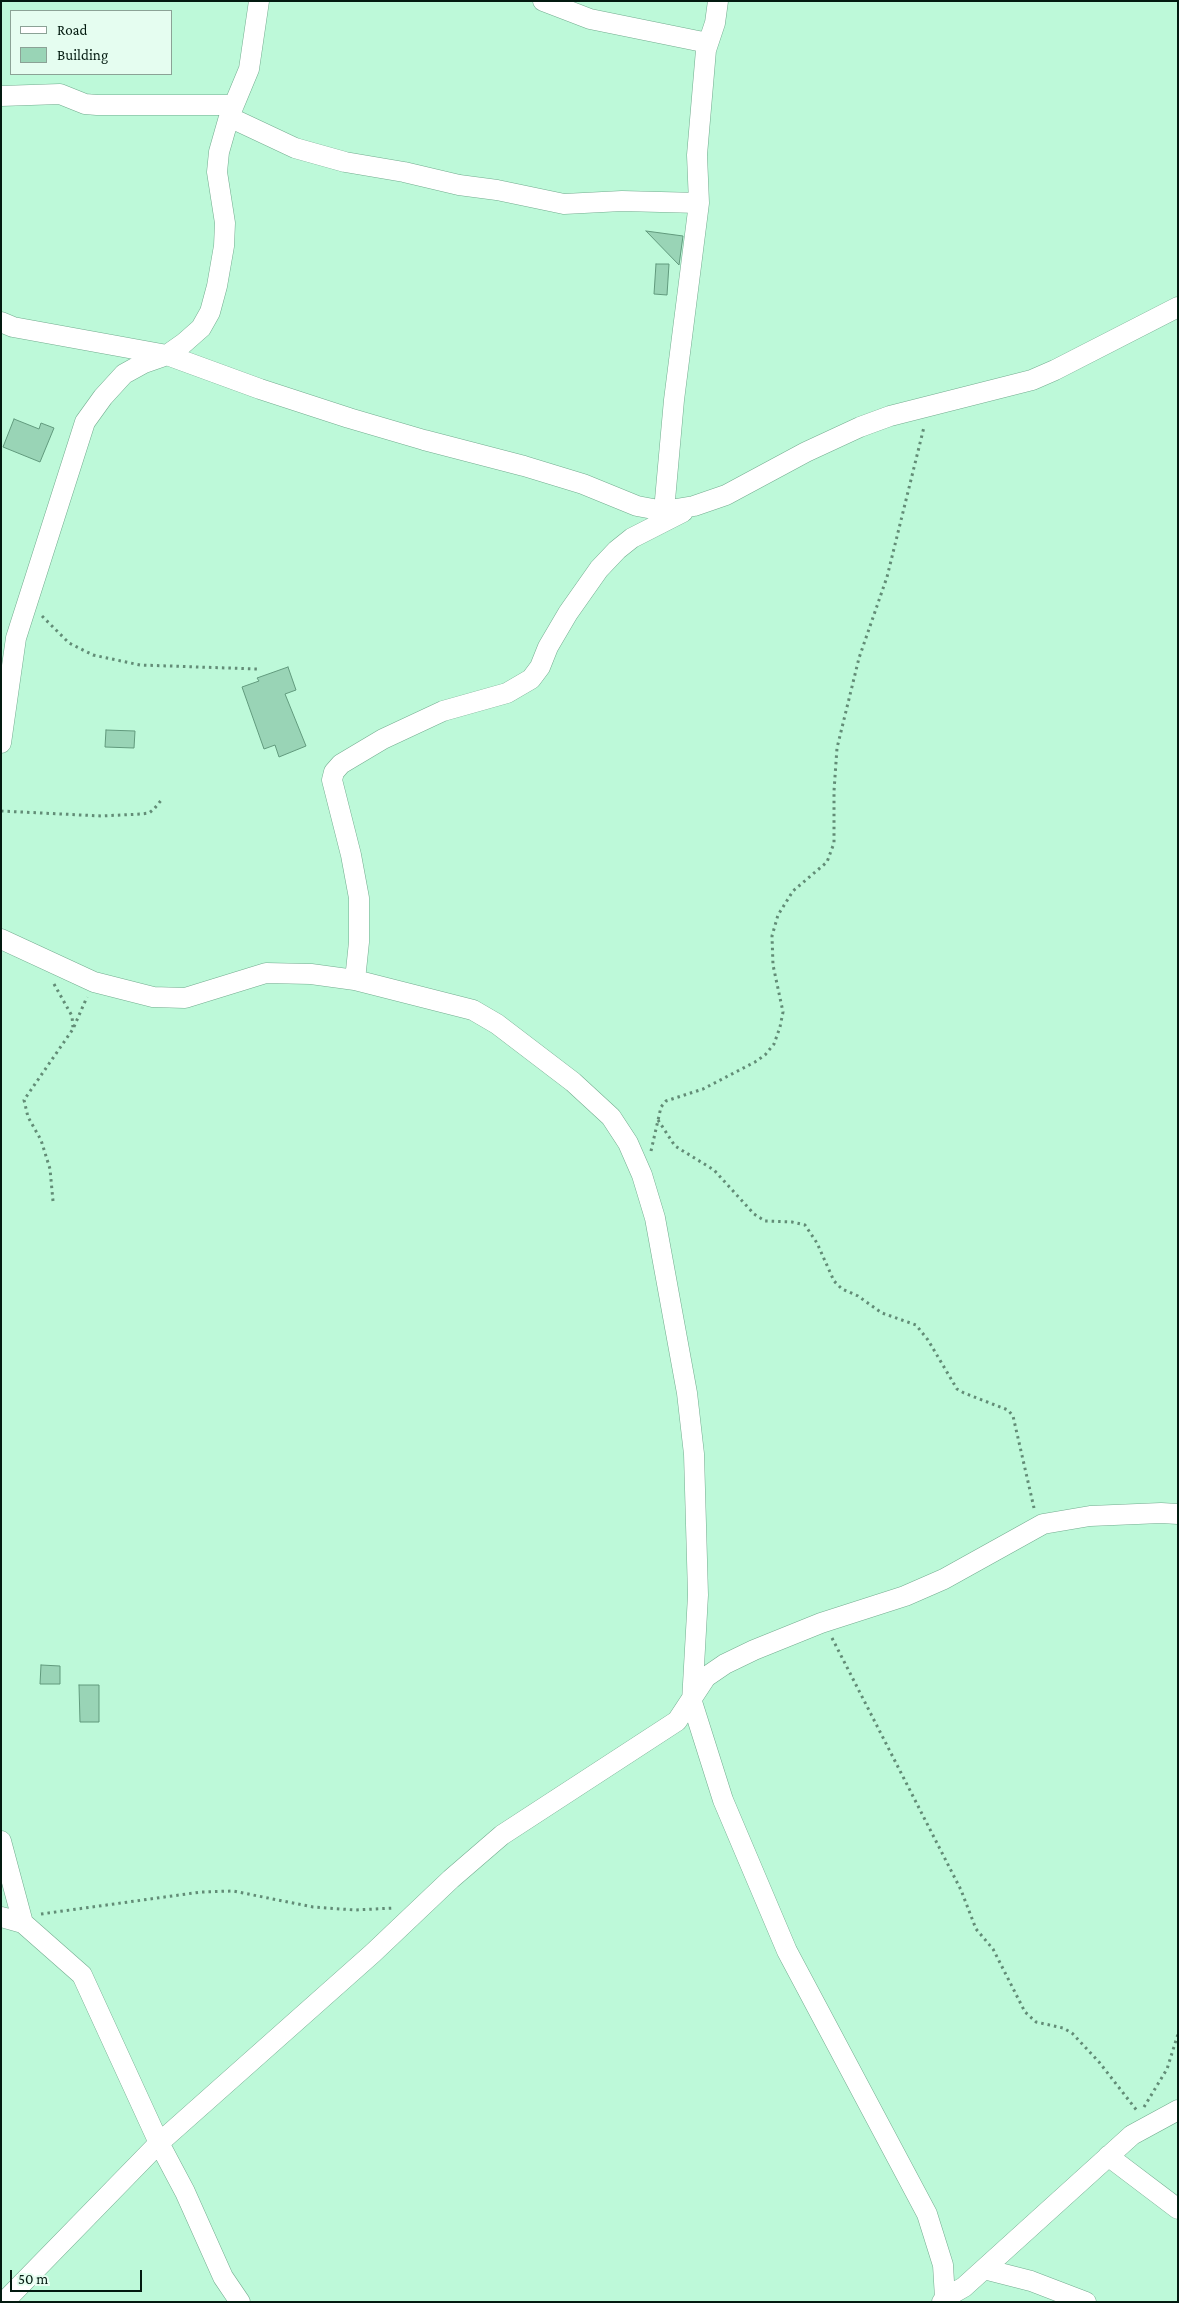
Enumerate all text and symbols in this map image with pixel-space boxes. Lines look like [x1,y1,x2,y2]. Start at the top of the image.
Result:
legend [10,10,172,75]
text: Road [57,22,87,38]
text: Building [57,47,108,63]
scale bar [12,2260,145,2292]
text: 50 m [18,2271,48,2287]

